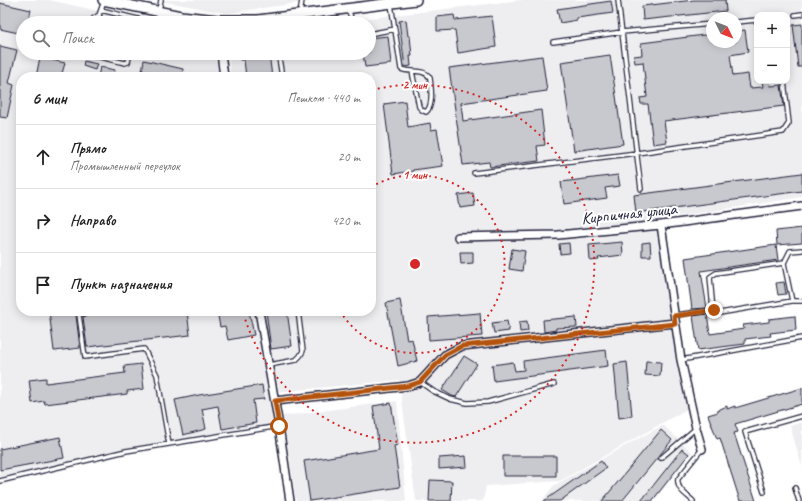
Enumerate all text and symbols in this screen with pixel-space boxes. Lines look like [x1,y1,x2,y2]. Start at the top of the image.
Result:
north arrow [706,12,742,48]
map controls [754,12,790,84]
button: + [754,12,790,48]
search box [16,16,376,60]
icon: search [30,27,52,49]
text: Поиск [62,29,94,48]
button: − [754,48,790,84]
text: 2 мин [403,77,428,93]
text: 6 мин [32,88,67,109]
text: Пешком · 440 m [287,90,360,106]
text: Прямо [70,139,106,158]
icon: ahead [32,146,54,168]
text: 20 m [338,149,360,165]
text: Промышленный переулок [70,158,180,174]
text: 1 мин [403,167,428,183]
street label: Кирпичная улица [580,198,679,229]
icon: right [32,210,54,232]
text: Направо [70,211,116,230]
text: 420 m [332,213,360,229]
centre of rings [408,257,422,271]
icon: arrive [32,274,54,296]
text: Пункт назначения [70,275,172,294]
route end [705,301,723,319]
route start [270,417,288,435]

